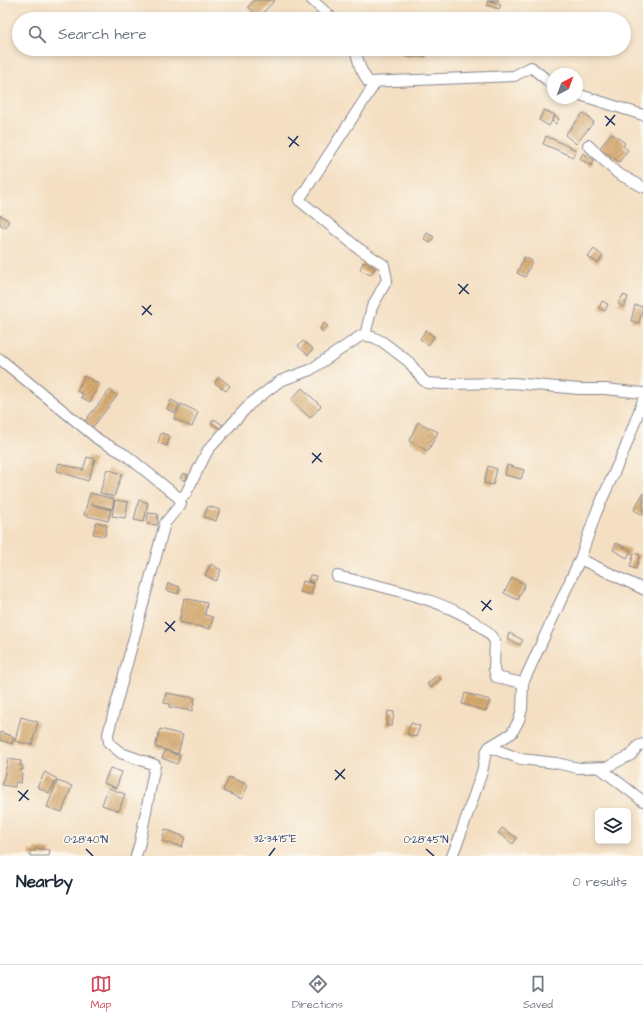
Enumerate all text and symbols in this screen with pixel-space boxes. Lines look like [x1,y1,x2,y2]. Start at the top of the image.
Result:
search box [12,12,631,56]
icon: search [26,23,48,45]
text: Search here [58,24,147,45]
north arrow [547,68,583,104]
map controls [595,808,631,844]
button: layers [595,808,631,844]
text: 32°34'15"E [253,832,297,846]
text: 0°28'40"N [64,833,108,847]
text: 0°28'45"N [404,833,448,847]
text: Nearby [16,870,73,894]
text: 0 results [572,873,627,891]
tab: Map [90,973,112,1012]
tab: Directions [292,973,343,1012]
tab: Saved [523,973,553,1012]

